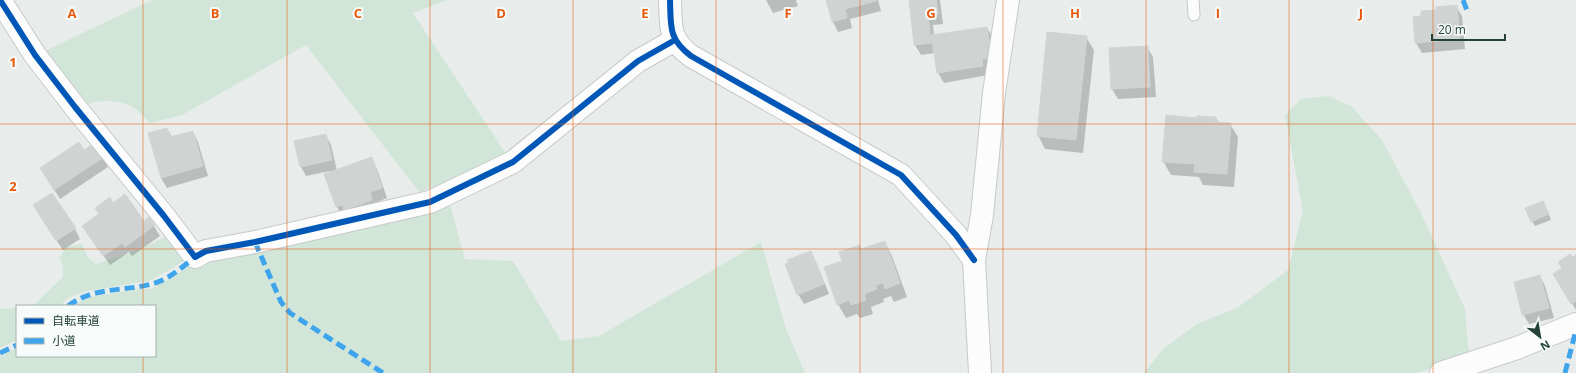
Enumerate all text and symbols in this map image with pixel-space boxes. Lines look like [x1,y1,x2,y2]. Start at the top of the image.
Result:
text: A [68,4,77,22]
text: B [211,4,220,22]
text: C [354,4,362,22]
text: D [496,4,506,22]
text: E [641,4,649,22]
text: F [784,4,792,22]
text: G [926,4,936,22]
text: H [1070,4,1080,22]
text: I [1216,4,1220,22]
text: J [1358,4,1363,22]
scale bar [1432,16,1505,42]
text: 20 m [1438,21,1466,38]
text: 1 [9,53,17,71]
text: 2 [9,177,17,195]
legend [16,305,156,357]
text: 自転車道 [52,312,100,329]
north arrow [1520,317,1560,357]
text: 小道 [52,332,76,349]
text: N [1538,337,1553,355]

